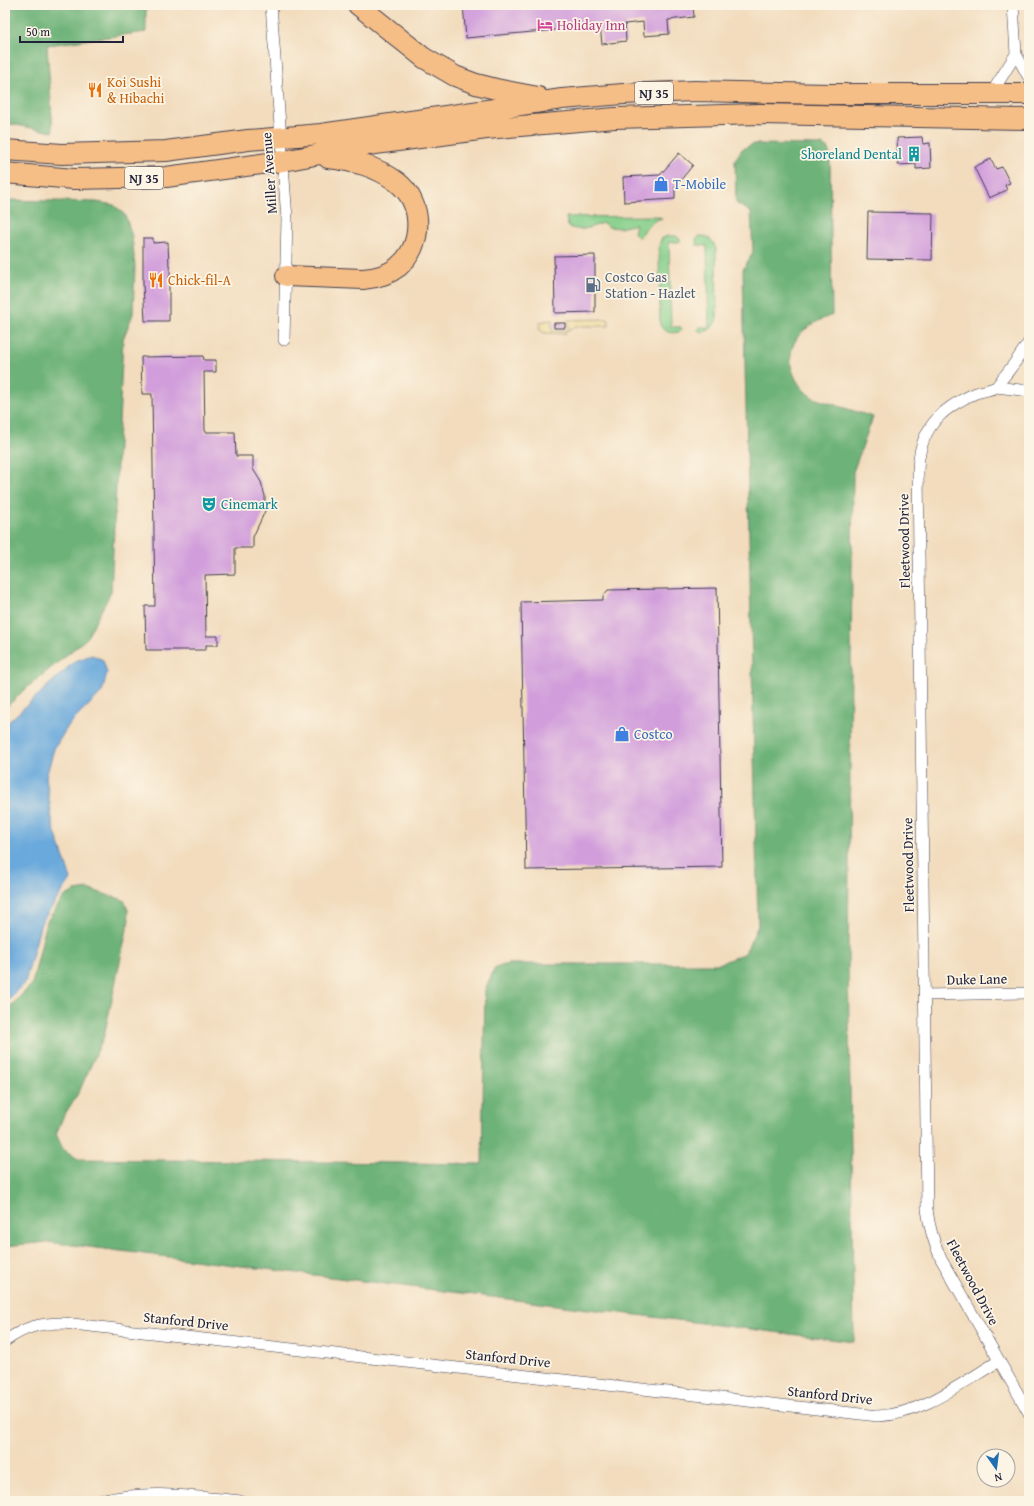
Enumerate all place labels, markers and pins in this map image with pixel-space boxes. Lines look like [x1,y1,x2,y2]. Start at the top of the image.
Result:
place label: Holiday Inn [557,15,626,35]
hotel icon: Holiday Inn [536,16,554,34]
place label: Koi Sushi & Hibachi [107,72,164,108]
restaurant icon: Koi Sushi & Hibachi [86,81,104,99]
place label: Shoreland Dental [801,144,902,164]
building icon: Shoreland Dental [905,145,923,163]
place label: T-Mobile [673,174,726,194]
shop icon: T-Mobile [652,175,670,193]
place label: Costco Gas Station - Hazlet [605,267,696,303]
place label: Chick-fil-A [168,270,231,290]
restaurant icon: Chick-fil-A [147,271,165,289]
fuel station icon: Costco Gas Station - Hazlet [584,276,602,294]
place label: Cinemark [221,494,279,514]
theatre icon: Cinemark [200,495,218,513]
place label: Costco [634,724,673,744]
shop icon: Costco [613,725,631,743]

